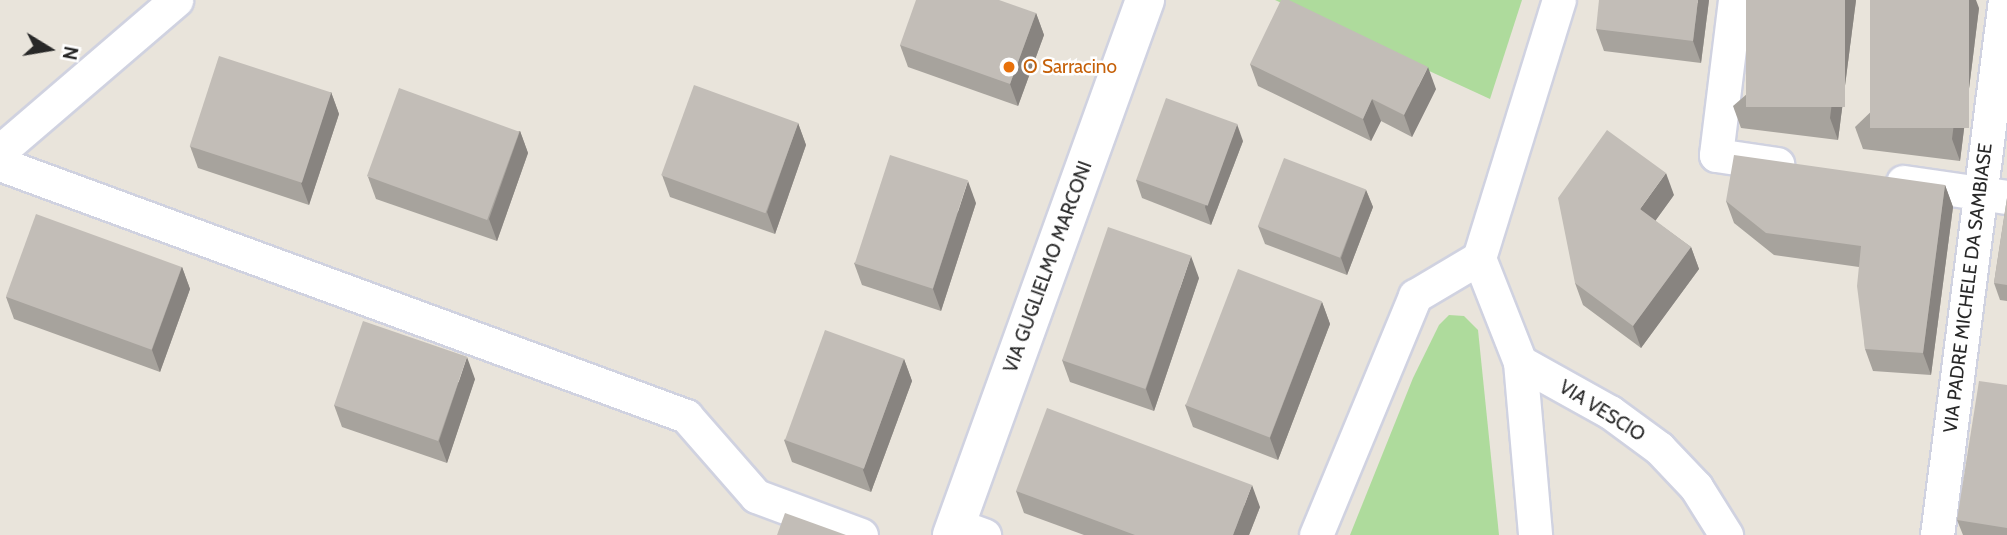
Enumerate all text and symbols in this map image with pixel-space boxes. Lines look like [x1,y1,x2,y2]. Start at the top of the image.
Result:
north arrow [14,14,84,84]
text: N [58,44,83,62]
place label: O Sarracino [1023,56,1117,78]
marker: O Sarracino [1001,59,1017,75]
street label: VIA PADRE MICHELE DA SAMBIASE [1939,142,1997,434]
street label: VIA GUGLIELMO MARCONI [999,158,1097,376]
street label: VIA VESCIO [1555,376,1649,446]

